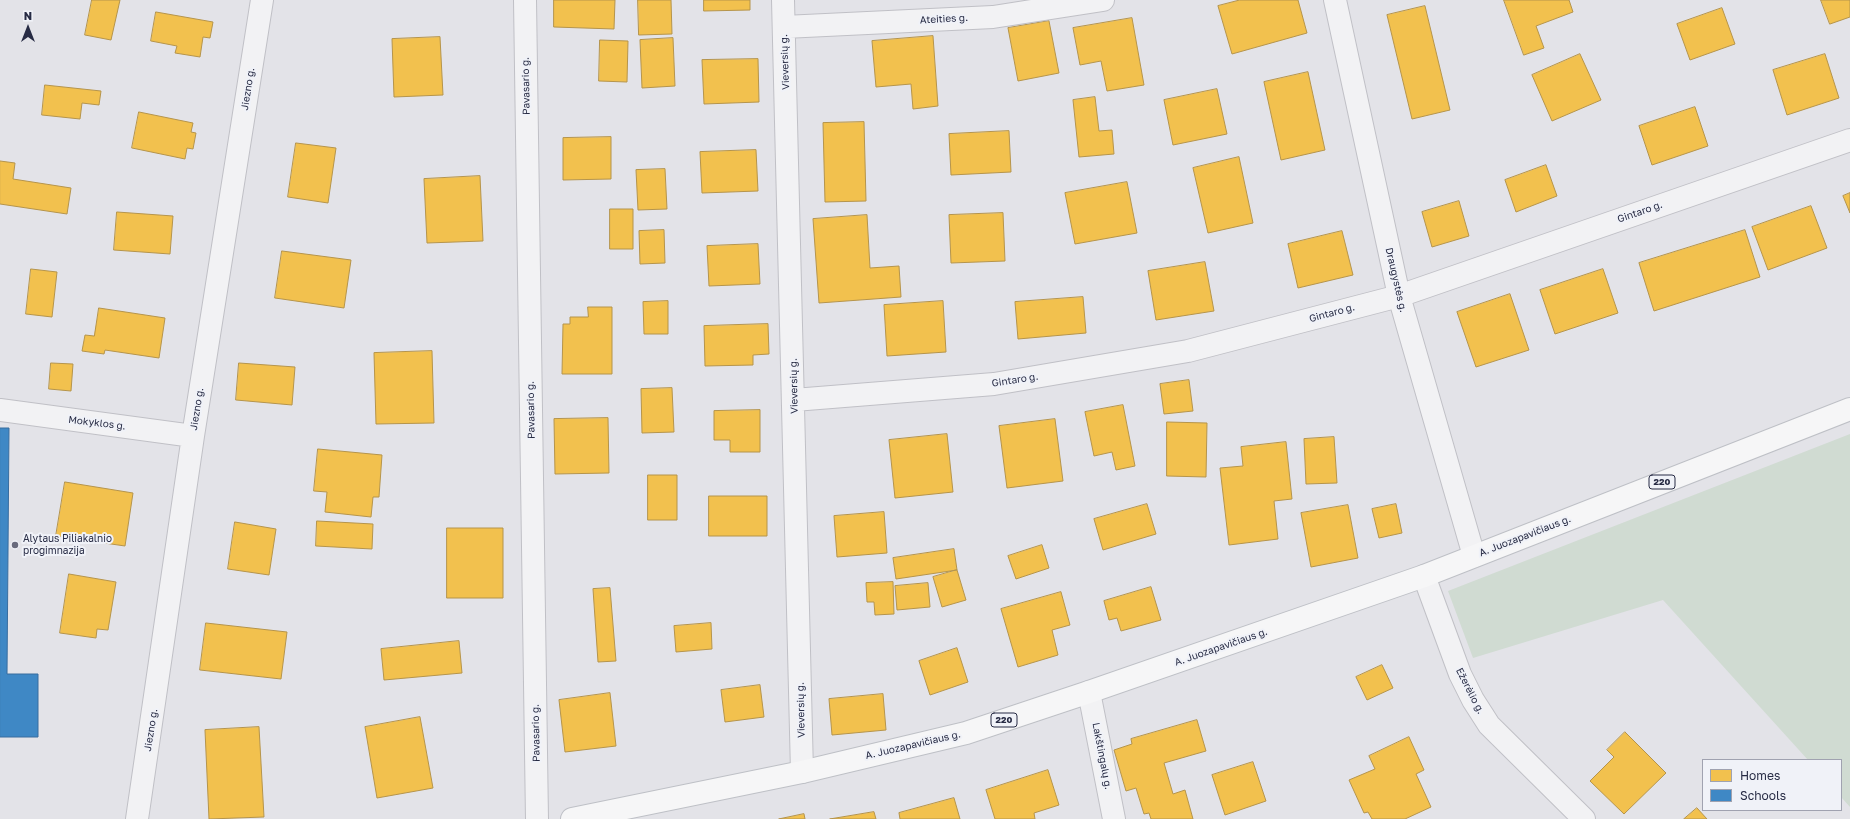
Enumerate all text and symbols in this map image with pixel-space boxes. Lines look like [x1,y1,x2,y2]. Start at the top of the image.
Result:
north arrow [8,8,48,48]
text: N [24,9,32,22]
street label: Ateities g. [920,12,968,26]
street label: Vieversių g. [778,34,792,90]
street label: Pavasario g. [519,57,533,115]
street label: Jiezno g. [239,67,257,111]
street label: Gintaro g. [1616,199,1664,225]
street label: Draugystės g. [1383,246,1409,314]
street label: Gintaro g. [1308,301,1356,325]
street label: Vieversių g. [788,358,800,414]
street label: Gintaro g. [991,370,1039,390]
street label: Pavasario g. [524,381,538,439]
street label: Jiezno g. [188,387,206,431]
street label: Mokyklos g. [68,414,126,432]
road number: 220 [1649,475,1675,489]
street label: A. Juozapavičiaus g. [1477,513,1573,559]
place label: Alytaus Piliakalnio progimnazija [23,533,112,556]
marker: Alytaus Piliakalnio progimnazija [10,540,20,550]
street label: A. Juozapavičiaus g. [1173,625,1269,669]
street label: Ežerėlio g. [1453,666,1487,716]
street label: Vieversių g. [795,682,807,738]
street label: Pavasario g. [529,704,543,762]
street label: Jiezno g. [142,708,160,752]
road number: 220 [991,713,1017,727]
street label: Lakštingalų g. [1090,722,1114,790]
street label: A. Juozapavičiaus g. [864,728,962,762]
legend [1702,759,1842,811]
text: Homes [1740,768,1780,783]
text: Schools [1740,788,1786,803]

